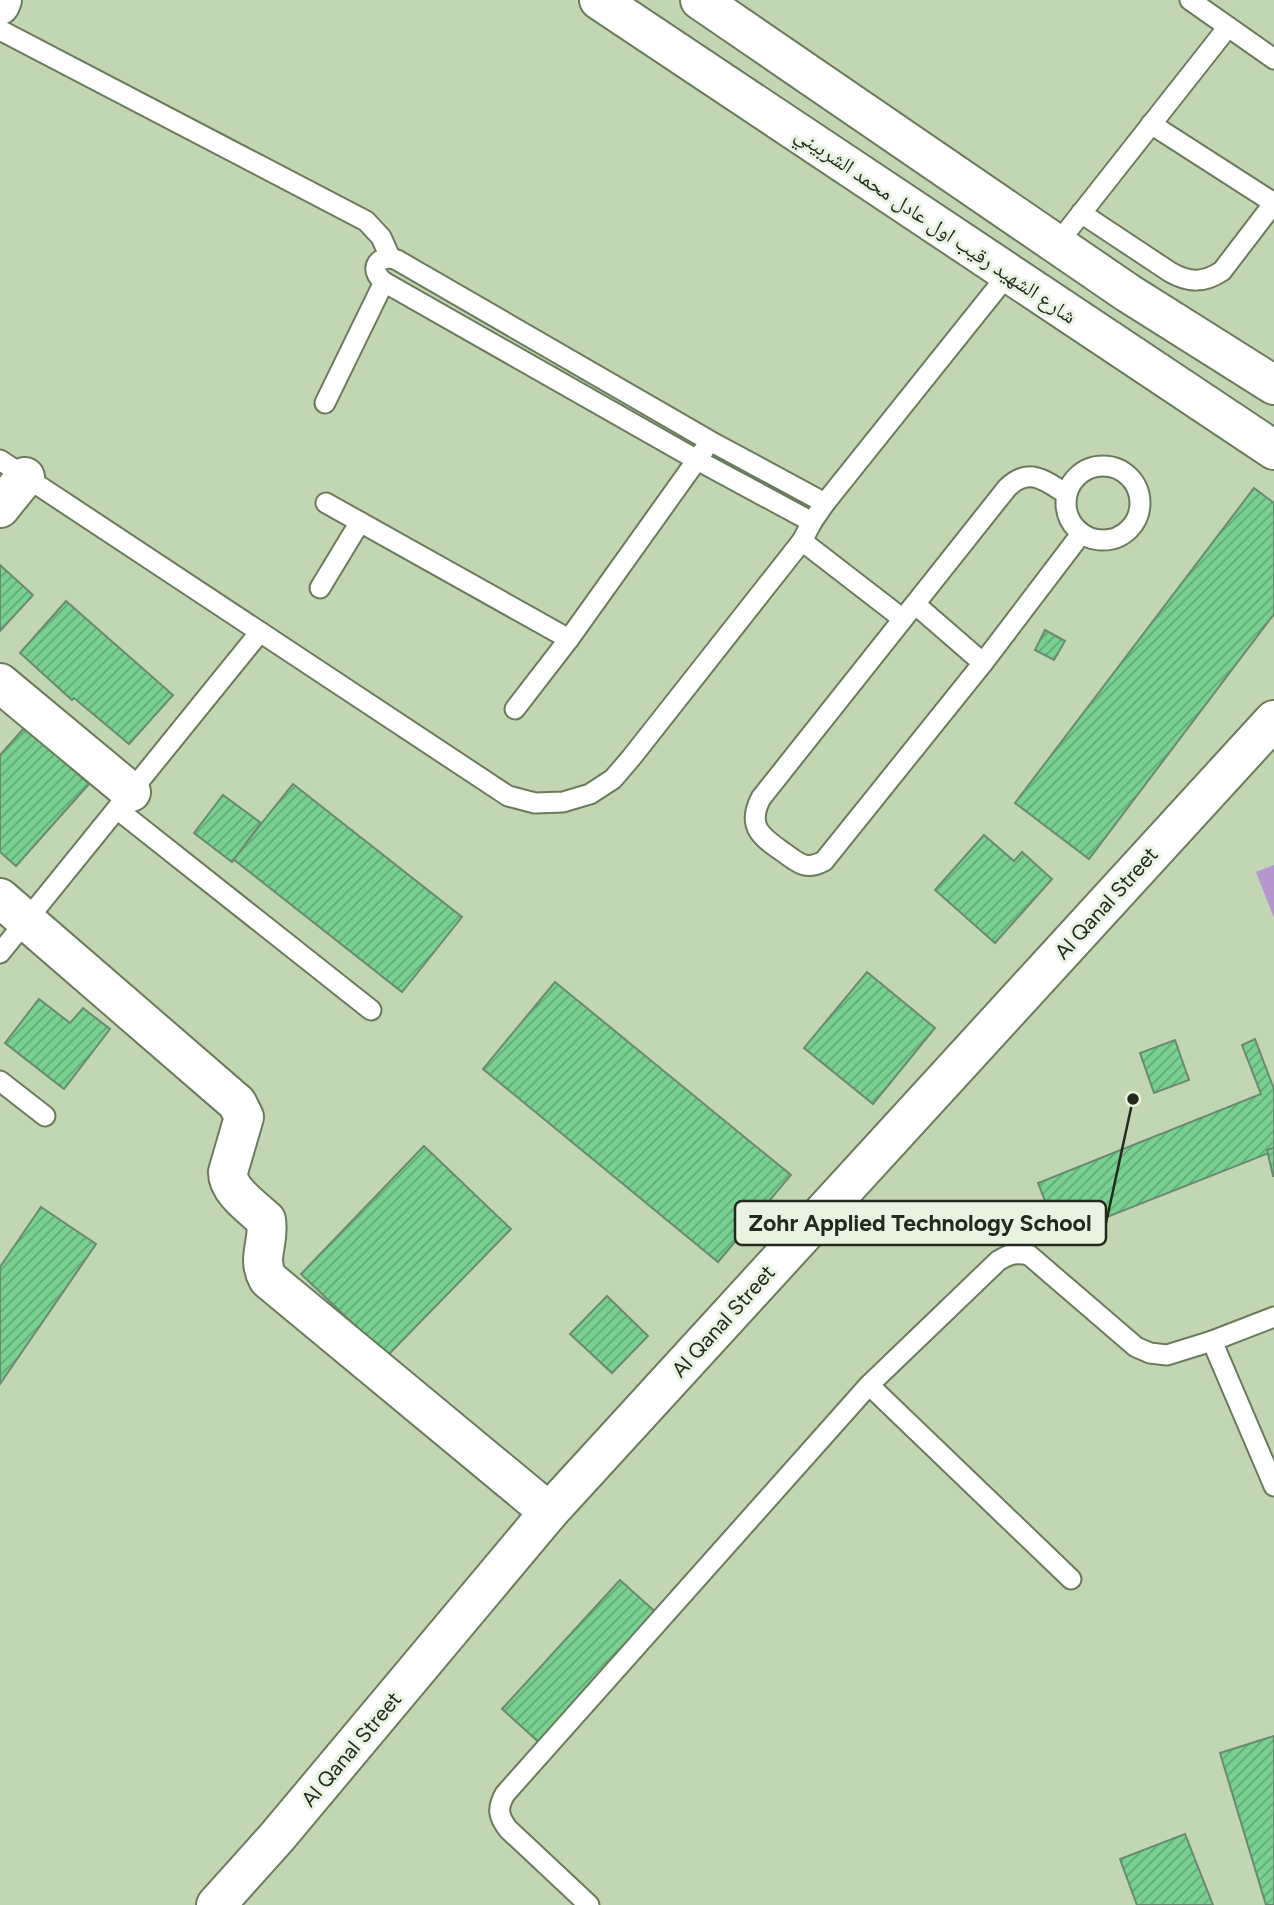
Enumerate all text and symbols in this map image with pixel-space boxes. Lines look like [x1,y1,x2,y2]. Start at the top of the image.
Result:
street label: شارع الشهيد رقيب اول عادل محمد الشربيني [788,121,1081,332]
street label: Al Qanal Street [1049,842,1163,964]
callout: Zohr Applied Technology School [735,1201,1106,1245]
text: Zohr Applied Technology School [748,1209,1092,1237]
street label: Al Qanal Street [666,1260,780,1382]
street label: Al Qanal Street [296,1686,406,1811]

